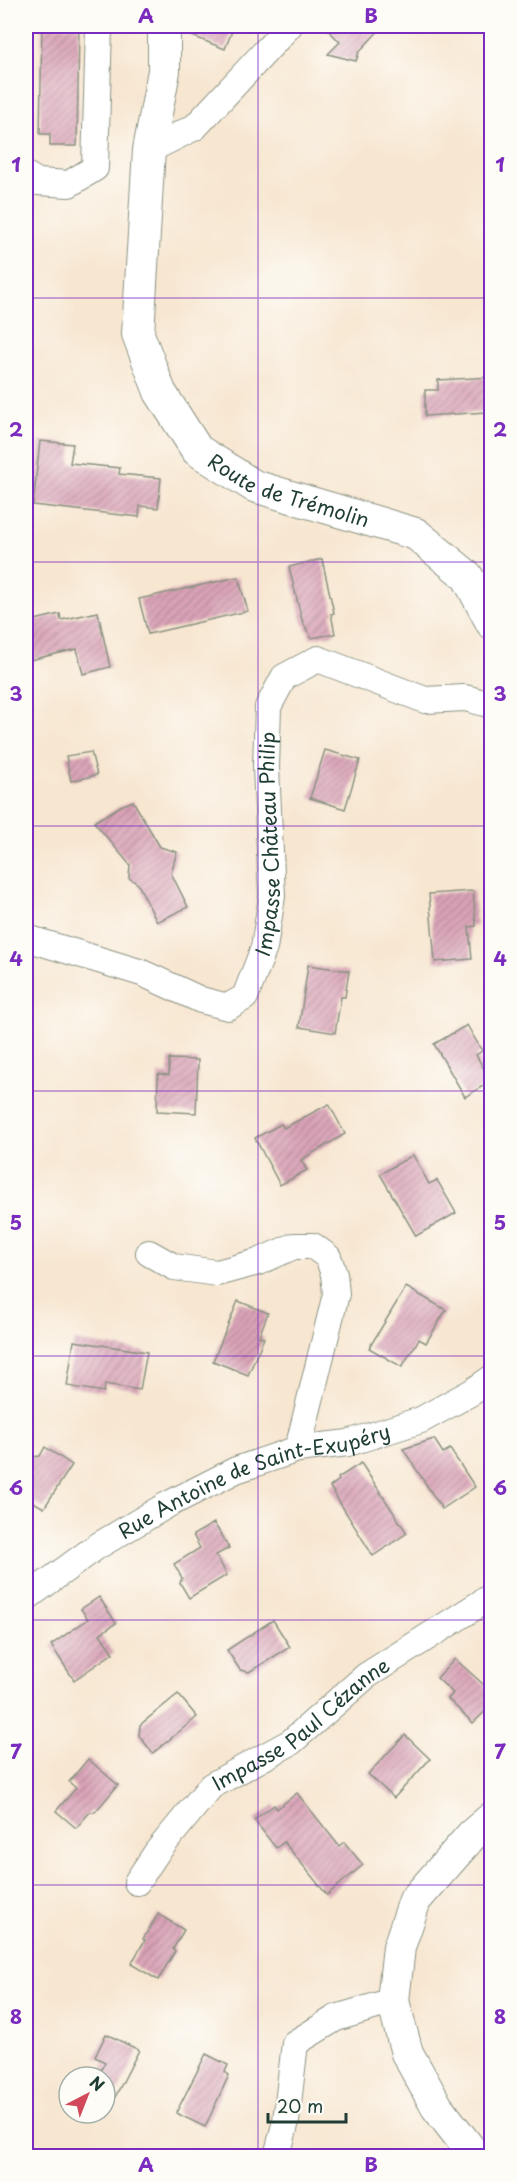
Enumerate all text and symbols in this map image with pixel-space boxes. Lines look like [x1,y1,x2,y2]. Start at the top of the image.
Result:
text: A [138,0,154,30]
text: B [364,0,378,30]
text: 1 [11,149,21,179]
text: 1 [495,149,505,179]
text: 2 [9,414,23,444]
text: 2 [493,414,507,444]
street label: Route de Trémolin [202,446,373,534]
text: 3 [9,678,23,708]
text: 3 [493,678,507,708]
street label: Impasse Château Philip [247,731,287,960]
text: 4 [9,943,23,973]
text: 4 [493,943,507,973]
text: 5 [10,1207,22,1237]
text: 5 [494,1207,506,1237]
street label: Rue Antoine de Saint-Exupéry [112,1416,394,1546]
text: 6 [9,1472,23,1502]
text: 6 [493,1472,507,1502]
street label: Impasse Paul Cézanne [206,1650,395,1798]
text: 7 [10,1736,22,1766]
text: 7 [494,1736,506,1766]
text: 8 [10,2001,22,2031]
text: 8 [494,2001,506,2031]
north arrow [57,2065,117,2125]
text: N [85,2070,110,2096]
scale bar [268,2086,346,2124]
text: 20 m [277,2092,323,2119]
text: A [138,2149,154,2179]
text: B [364,2149,378,2179]

